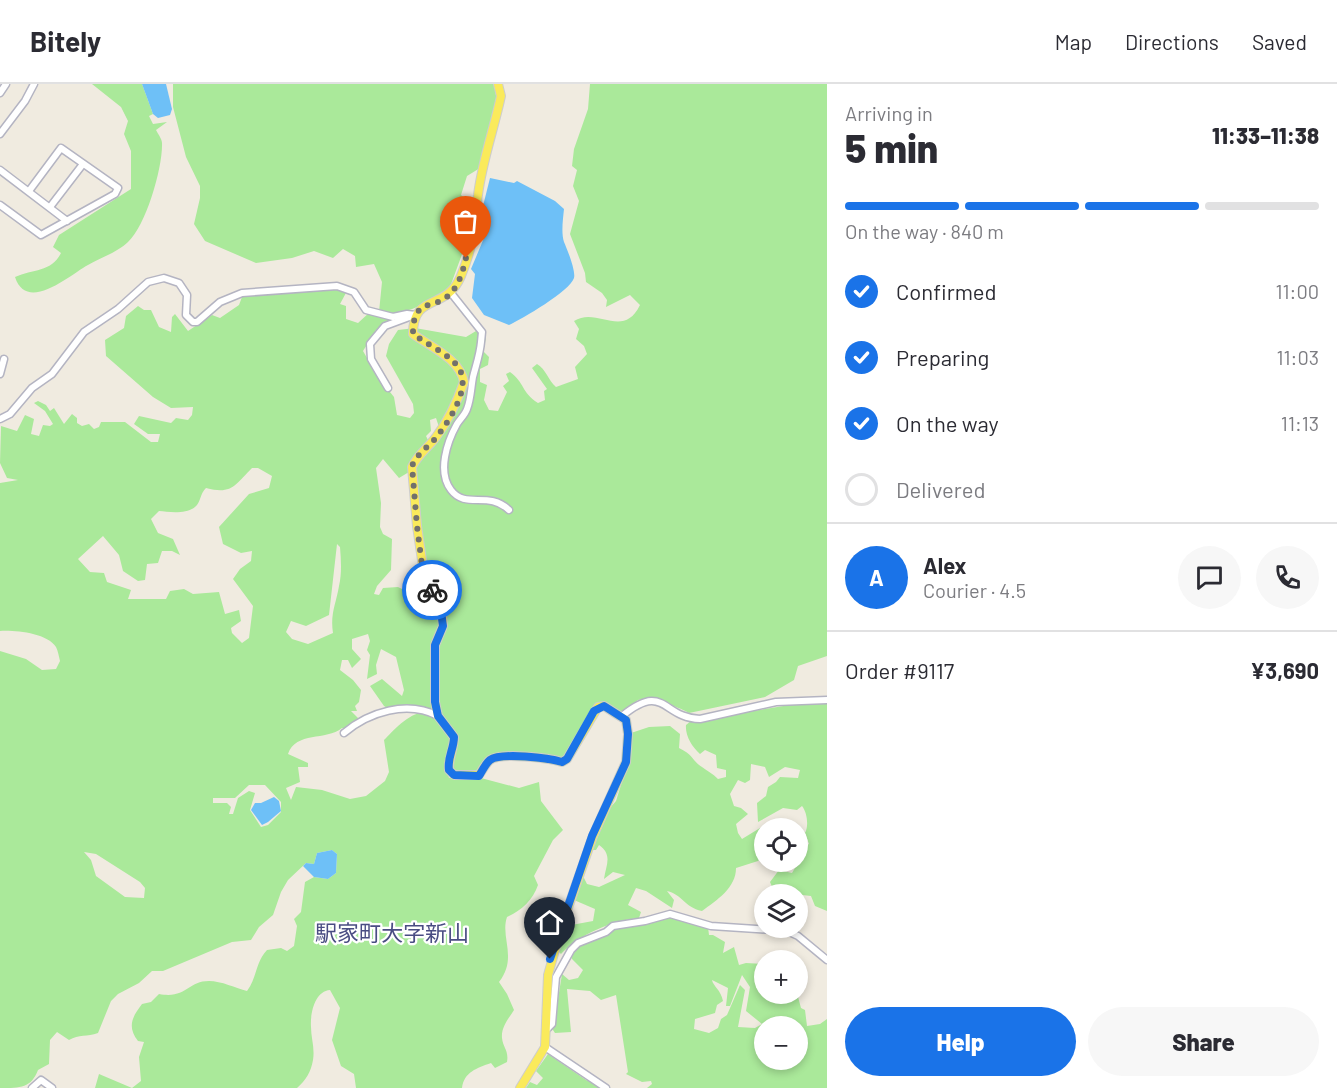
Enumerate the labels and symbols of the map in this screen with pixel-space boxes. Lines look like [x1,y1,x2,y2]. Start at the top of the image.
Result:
pin [440,196,491,258]
courier [402,560,462,620]
pin [524,897,575,959]
district label: 駅家町大字新山 [315,919,469,945]

